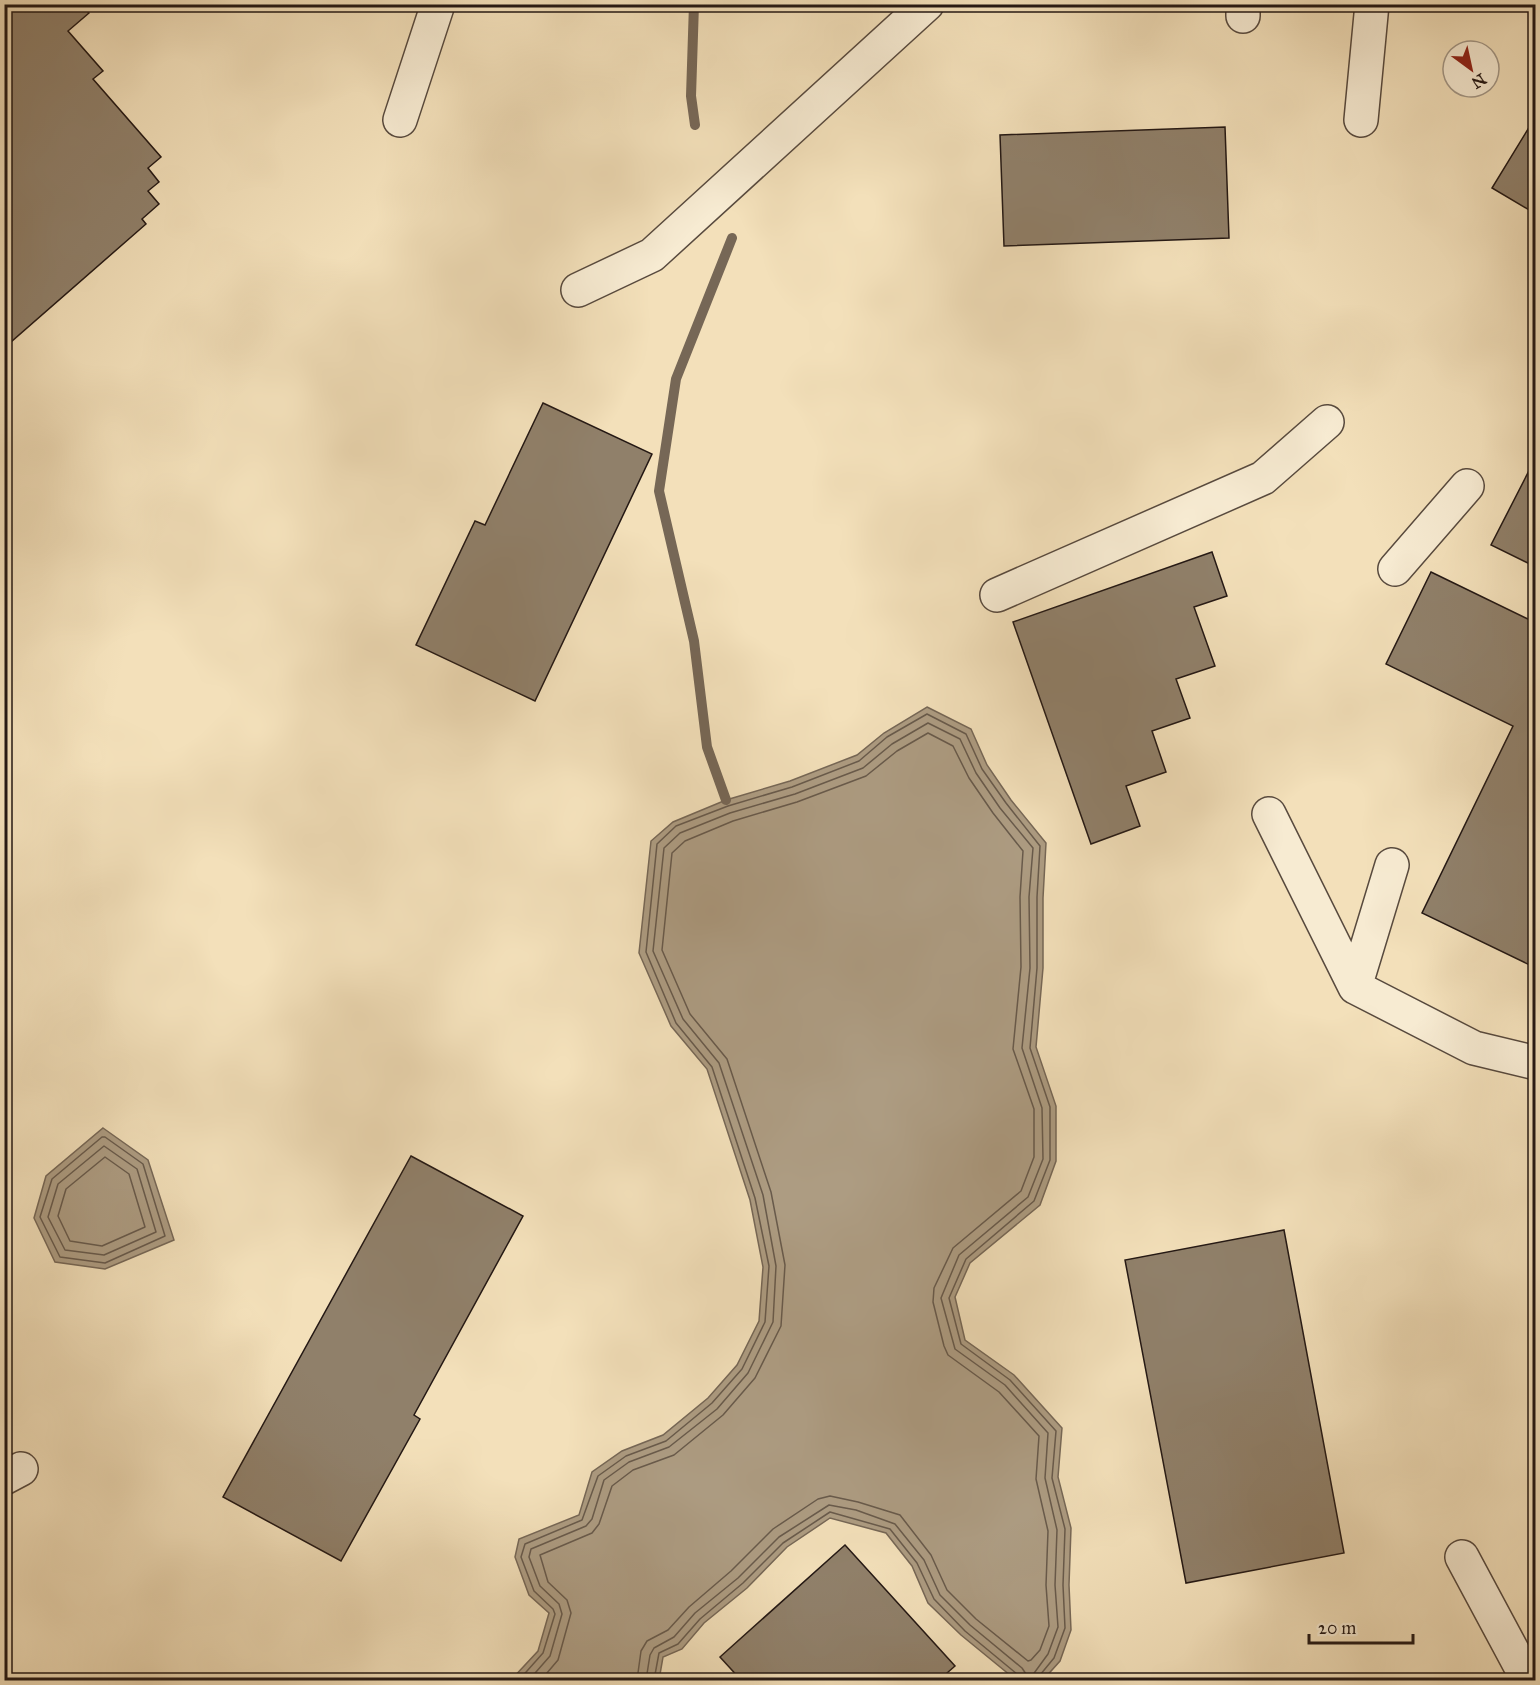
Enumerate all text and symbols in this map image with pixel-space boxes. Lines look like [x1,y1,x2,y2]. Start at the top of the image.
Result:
north arrow [1441,39,1501,99]
text: N [1468,69,1490,93]
scale bar [1309,1607,1412,1645]
text: 20 m [1318,1617,1356,1639]

